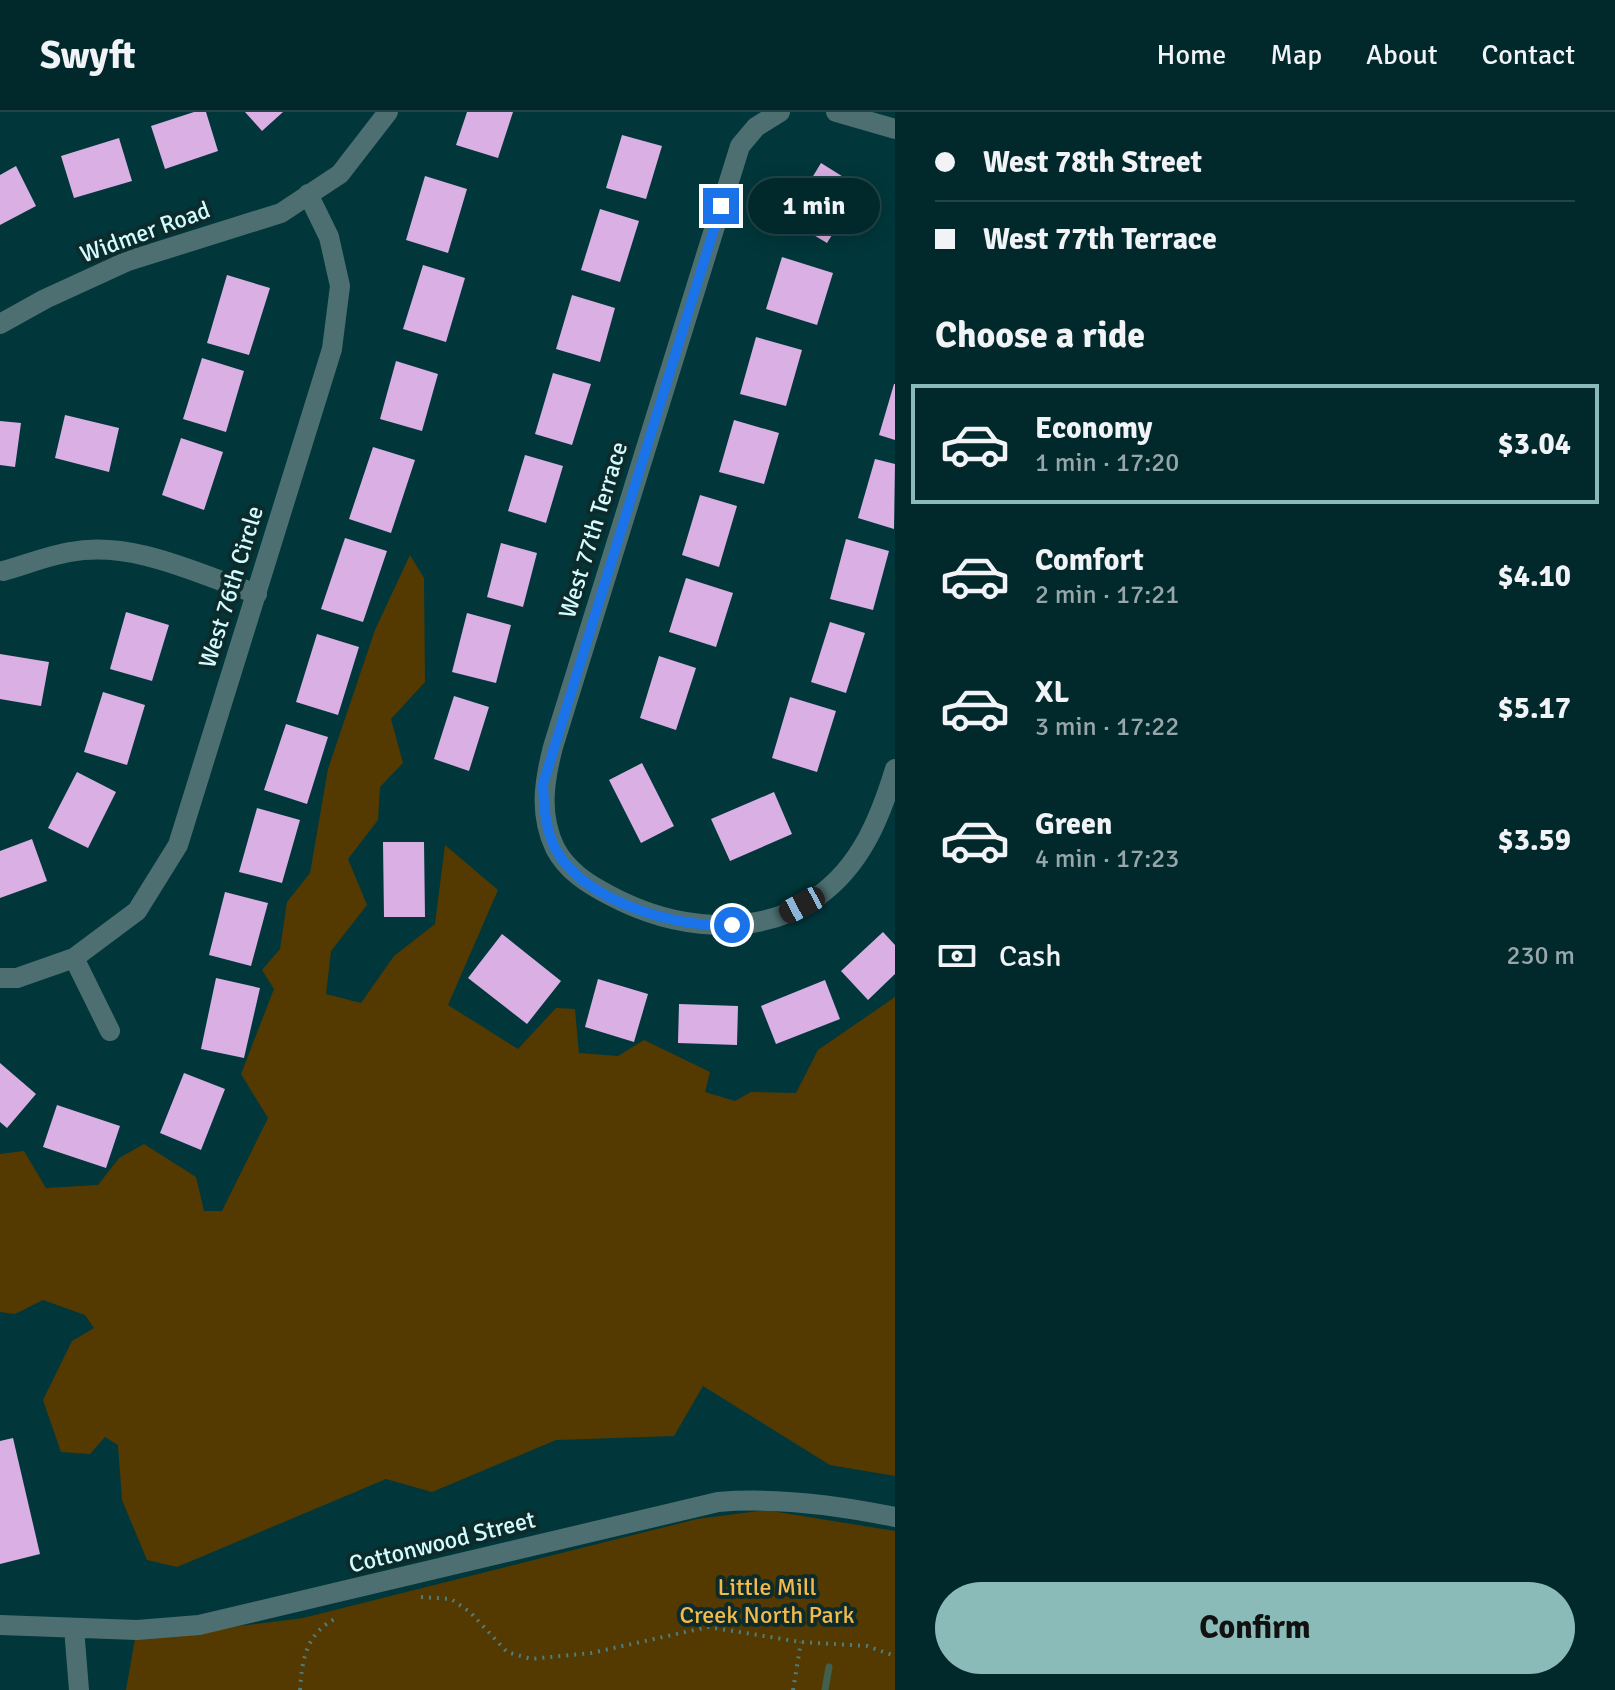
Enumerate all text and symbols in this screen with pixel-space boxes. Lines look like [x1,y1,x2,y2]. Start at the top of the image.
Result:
text: Swyft [40,32,136,79]
text: Home [1157,38,1226,72]
text: Map [1270,38,1322,72]
text: About [1366,38,1438,72]
text: Contact [1482,38,1575,72]
text: West 78th Street [983,144,1202,181]
callout: 1 min [749,178,881,234]
route end [703,188,739,224]
text: 1 min [783,190,845,222]
street label: Widmer Road [76,195,214,269]
text: West 77th Terrace [983,221,1217,258]
text: Choose a ride [935,313,1145,358]
icon: car [939,408,1011,480]
text: Economy [1035,410,1152,447]
text: $3.04 [1498,426,1571,463]
street label: West 77th Terrace [552,438,634,622]
text: 1 min · 17:20 [1035,447,1179,479]
street label: West 76th Circle [192,502,270,672]
icon: car [939,540,1011,612]
text: Comfort [1035,542,1144,579]
text: $4.10 [1498,558,1571,595]
text: 2 min · 17:21 [1035,579,1179,611]
icon: car [939,672,1011,744]
text: XL [1035,674,1069,711]
text: $5.17 [1498,690,1571,727]
text: 3 min · 17:22 [1035,711,1179,743]
icon: car [939,804,1011,876]
text: Green [1035,806,1112,843]
text: $3.59 [1498,822,1571,859]
text: 4 min · 17:23 [1035,843,1179,875]
car [775,883,829,927]
route start [714,907,750,943]
icon: cash [935,934,979,978]
text: Cash [999,938,1062,975]
text: 230 m [1506,940,1575,972]
street label: Cottonwood Street [346,1504,538,1580]
park label: Little Mill Creek North Park [679,1572,855,1630]
button: Confirm [935,1582,1575,1674]

